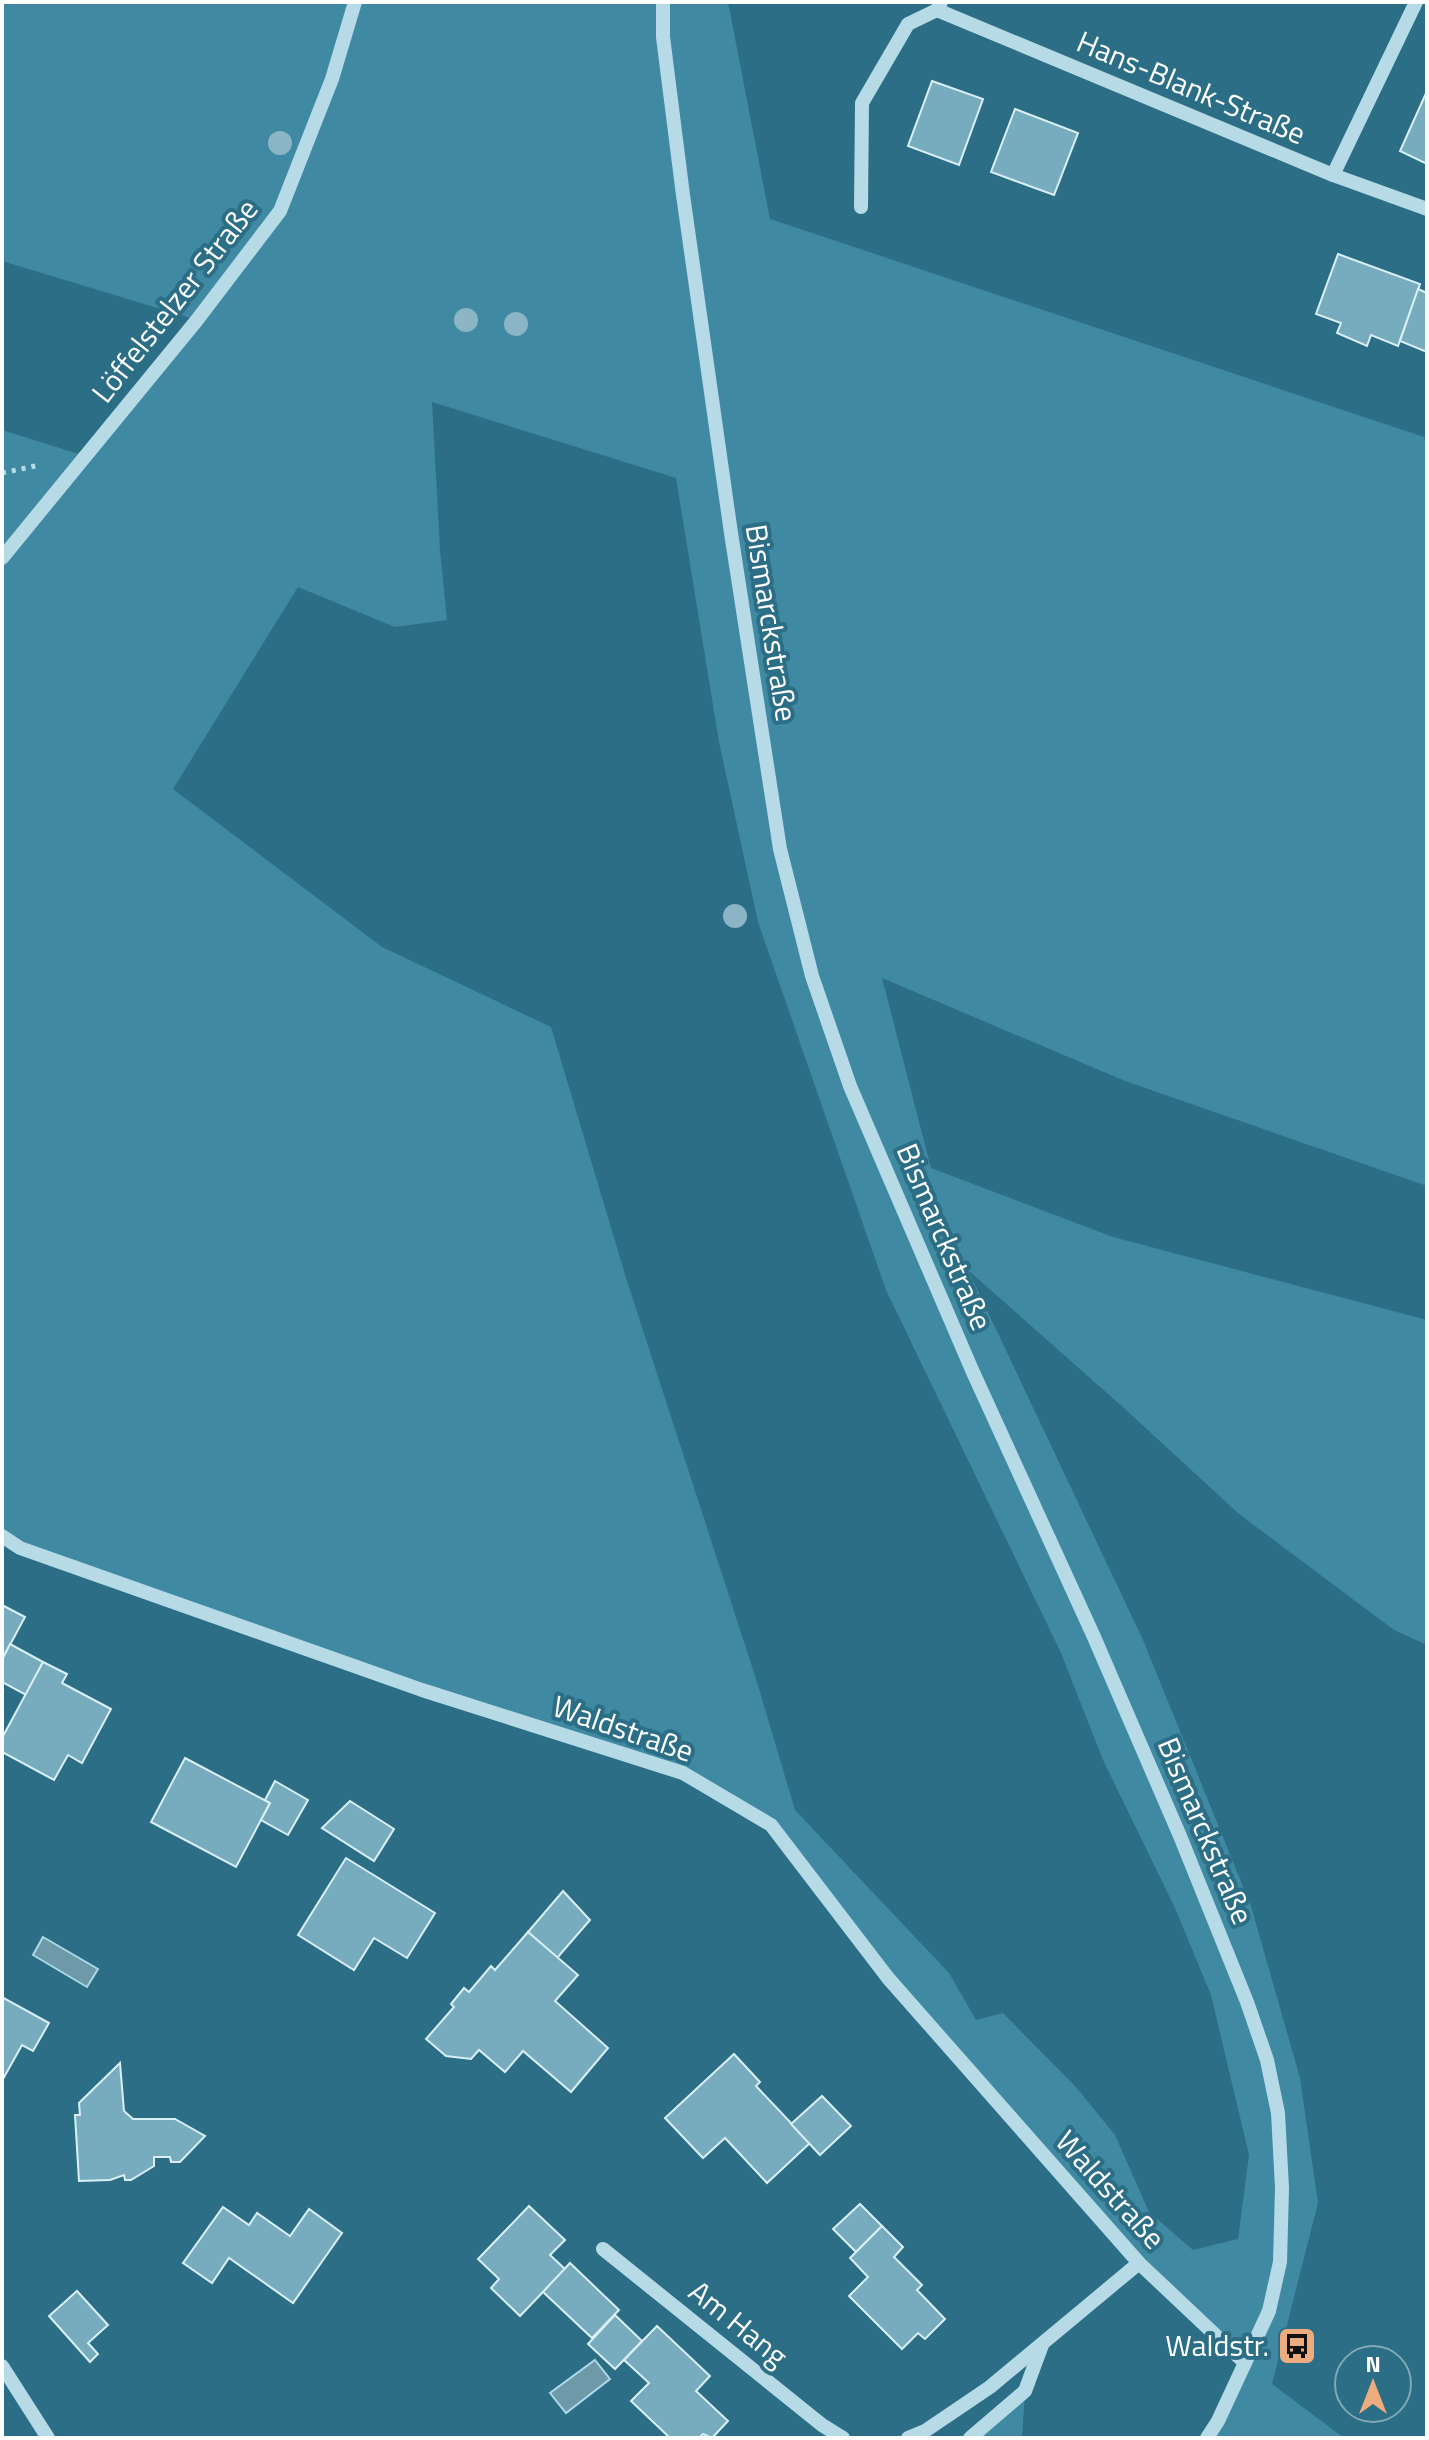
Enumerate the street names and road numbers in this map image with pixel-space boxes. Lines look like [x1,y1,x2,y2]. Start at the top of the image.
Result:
street label: Hans-Blank-Straße [1070,18,1313,156]
street label: Löffelstelzer Straße [80,188,269,412]
street label: Bismarckstraße [734,521,810,725]
street label: Bismarckstraße [885,1136,1005,1337]
street label: Waldstraße [547,1683,700,1774]
street label: Bismarckstraße [1146,1730,1266,1931]
street label: Waldstraße [1045,2120,1177,2259]
street label: Am Hang [679,2269,798,2378]

